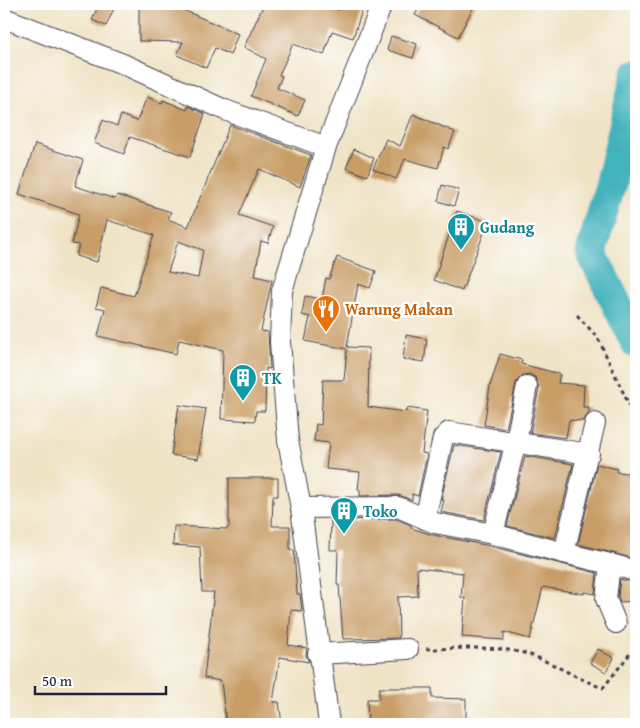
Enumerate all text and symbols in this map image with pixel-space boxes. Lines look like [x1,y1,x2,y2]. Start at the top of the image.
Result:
building icon: Gudang [446,212,476,251]
place label: Gudang [480,215,535,239]
restaurant icon: Warung Makan [311,294,341,333]
place label: Warung Makan [345,297,453,321]
building icon: TK [228,363,258,402]
place label: TK [262,366,282,390]
building icon: Toko [329,496,359,535]
place label: Toko [363,499,398,523]
scale bar [35,663,166,695]
text: 50 m [42,670,73,691]

